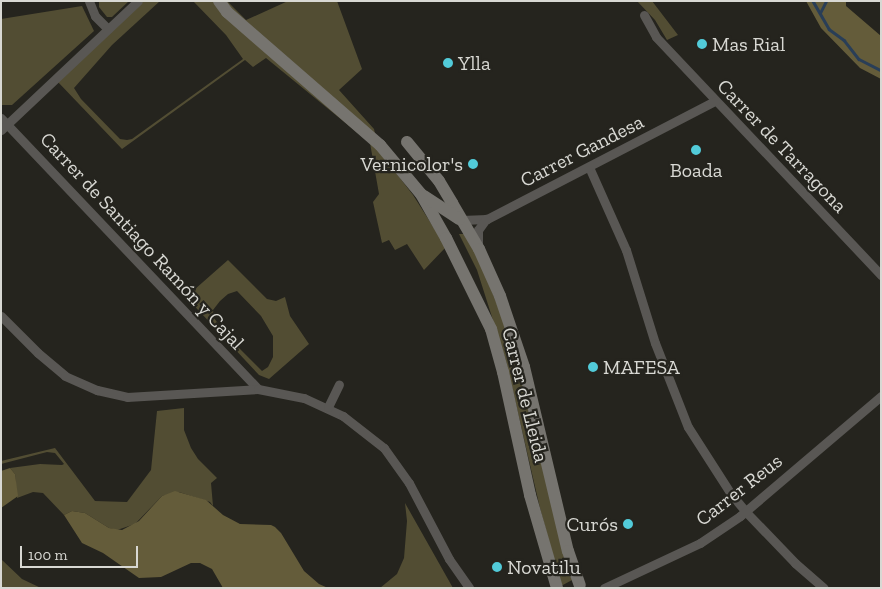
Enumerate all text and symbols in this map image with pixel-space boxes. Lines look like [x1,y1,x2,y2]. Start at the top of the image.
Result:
place label: Mas Rial [712,32,785,56]
marker: Mas Rial [696,38,708,50]
place label: Ylla [458,51,491,75]
marker: Ylla [442,57,454,69]
street label: Carrer de Tarragona [712,74,852,218]
street label: Carrer Gandesa [516,110,648,192]
street label: Carrer de Santiago Ramón y Cajal [34,127,250,355]
marker: Boada [690,144,702,156]
place label: Vernicolor's [360,152,463,176]
marker: Vernicolor's [467,158,479,170]
place label: Boada [670,158,722,182]
street label: Carrer de Lleida [497,325,553,465]
place label: MAFESA [603,355,680,379]
marker: MAFESA [587,361,599,373]
street label: Carrer Reus [691,449,787,531]
place label: Curós [566,512,618,536]
marker: Curós [622,518,634,530]
scale bar [22,536,140,568]
text: 100 m [28,546,67,564]
place label: Novatilu [507,555,581,579]
marker: Novatilu [491,561,503,573]

